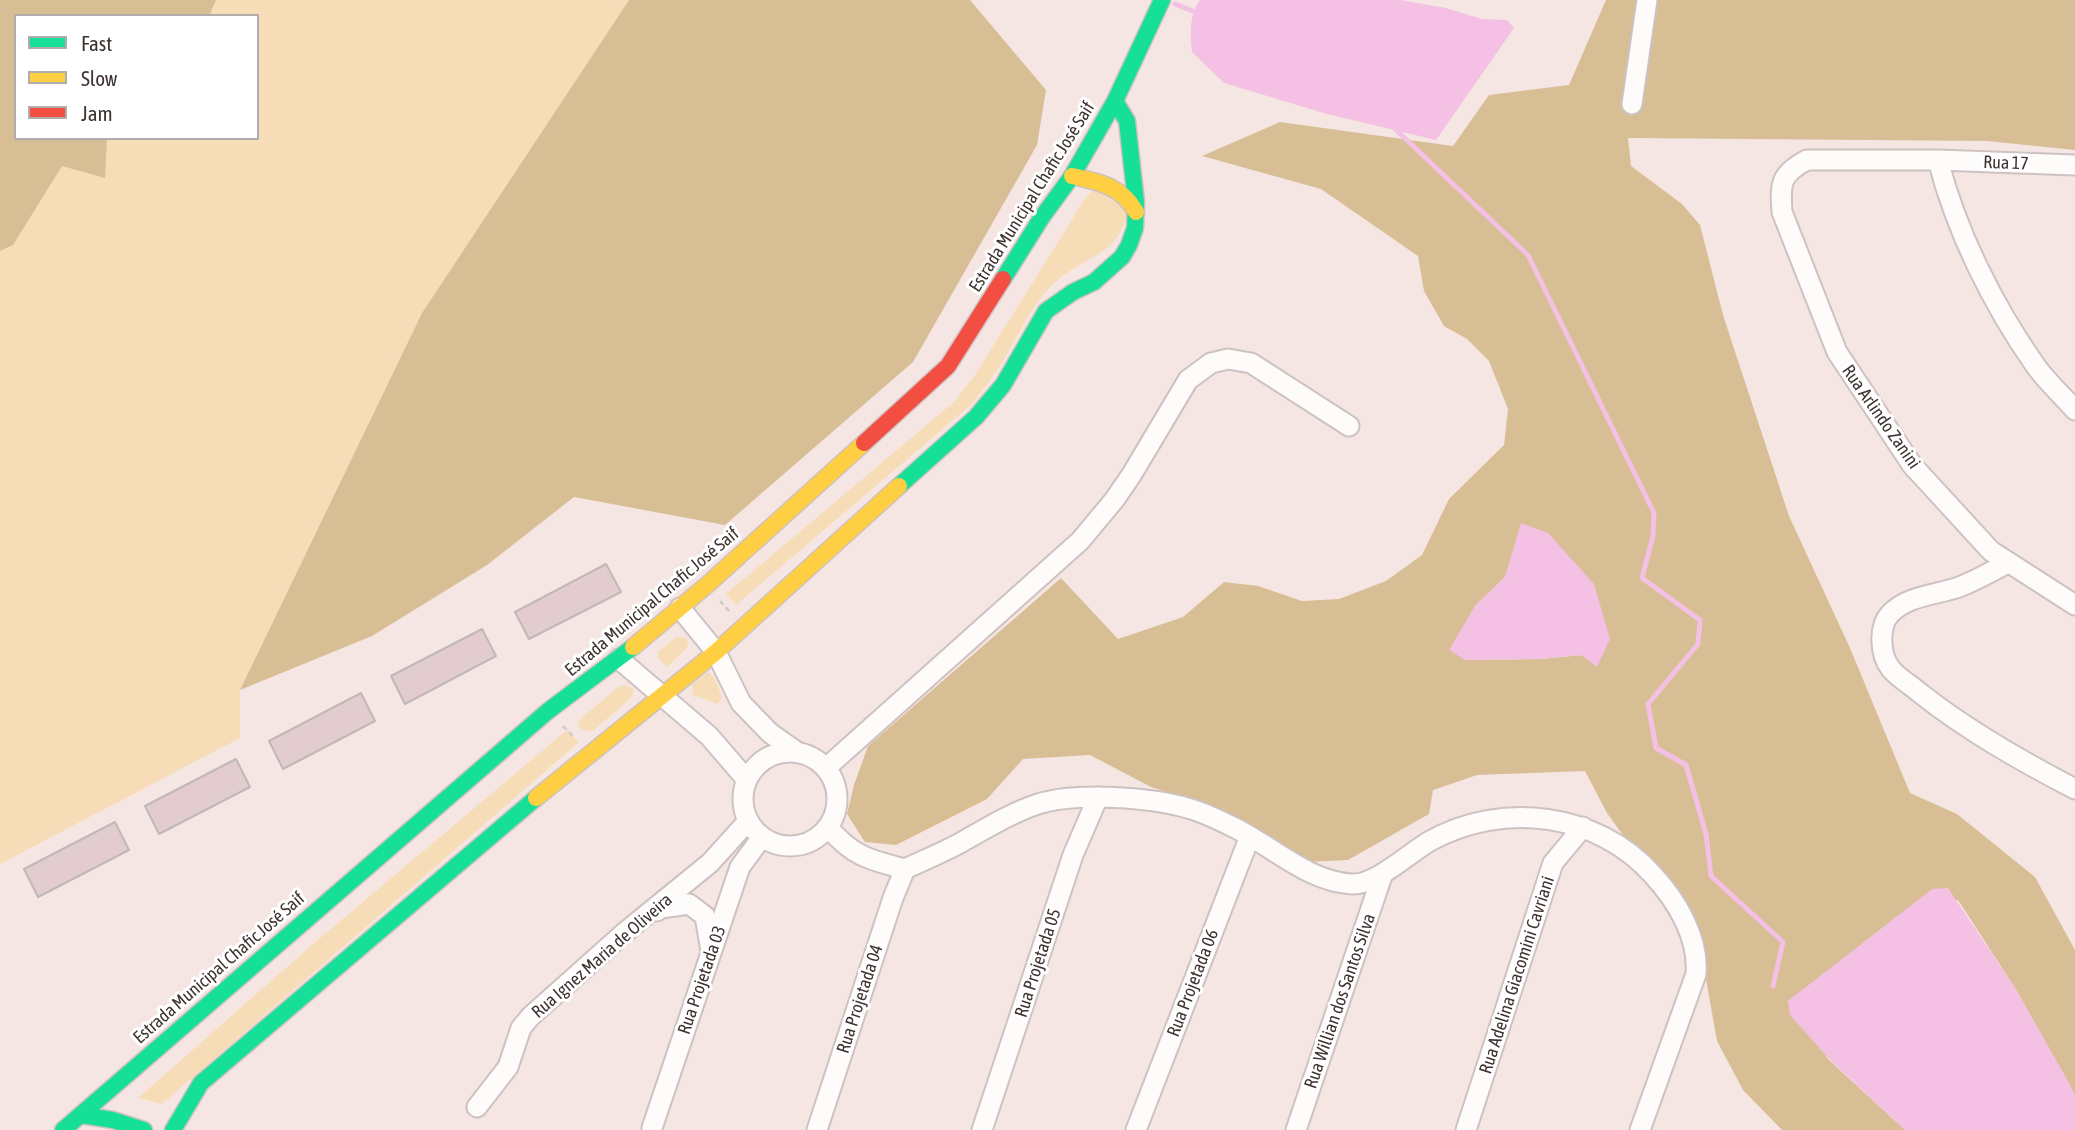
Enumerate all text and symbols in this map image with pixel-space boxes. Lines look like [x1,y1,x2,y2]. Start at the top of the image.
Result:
legend [14,14,259,140]
text: Fast [81,31,112,55]
text: Slow [81,66,117,90]
street label: Estrada Municipal Chafic José Saif [965,98,1099,296]
text: Jam [81,101,113,125]
street label: Rua 17 [1983,151,2029,175]
street label: Rua Arlindo Zanini [1837,361,1925,473]
street label: Estrada Municipal Chafic José Saif [561,523,743,681]
street label: Rua Adelina Giacomini Cavriani [1475,873,1559,1077]
street label: Estrada Municipal Chafic José Saif [129,888,309,1048]
street label: Rua Ignez Maria de Oliveira [527,889,677,1023]
street label: Rua Projetada 05 [1010,906,1066,1020]
street label: Rua Willian dos Santos Silva [1300,911,1380,1091]
street label: Rua Projetada 03 [673,923,731,1037]
street label: Rua Projetada 06 [1163,926,1223,1040]
street label: Rua Projetada 04 [832,942,888,1056]

